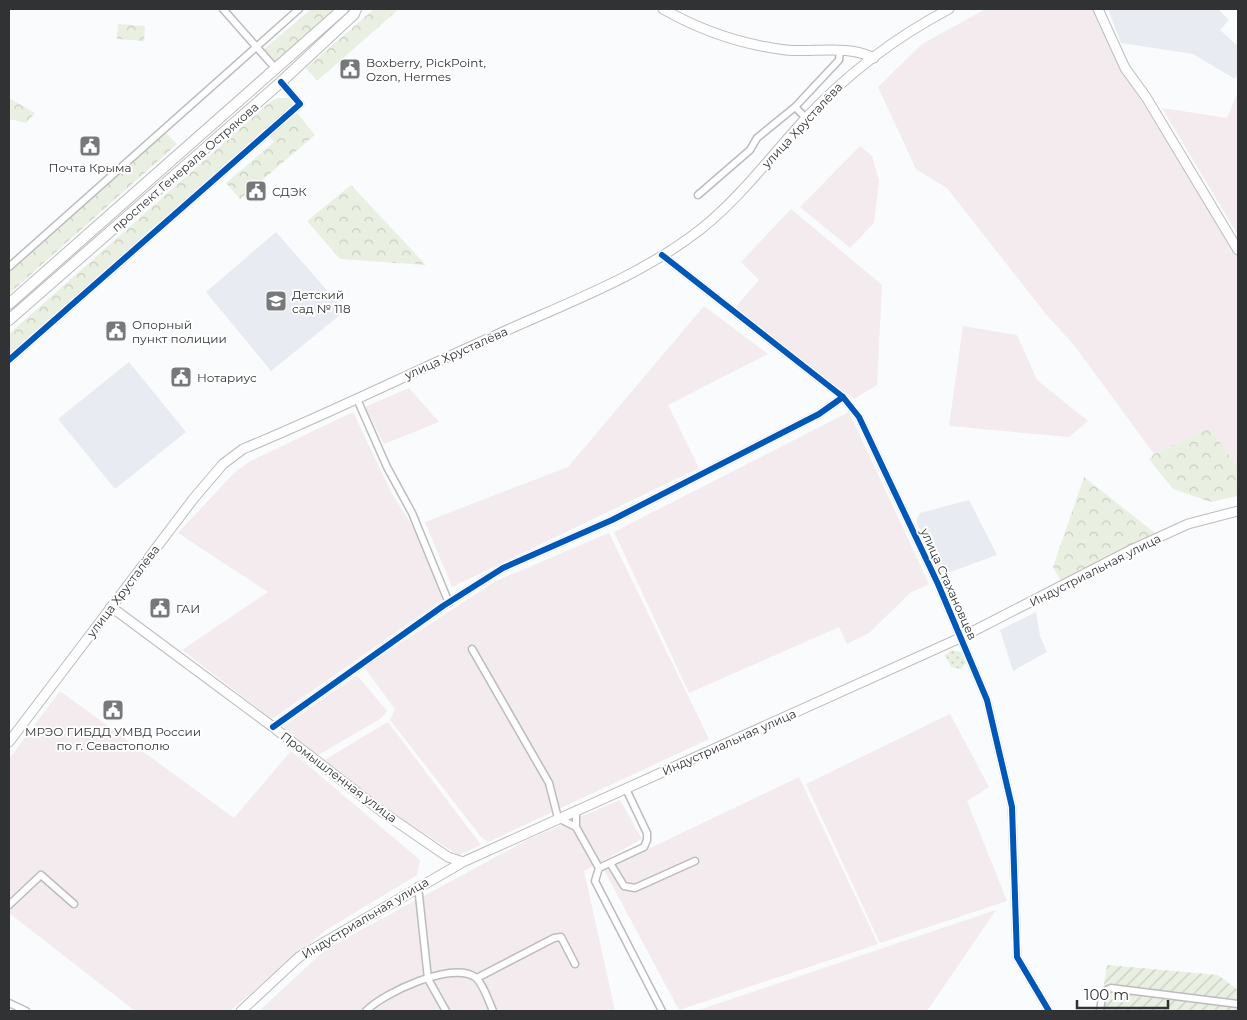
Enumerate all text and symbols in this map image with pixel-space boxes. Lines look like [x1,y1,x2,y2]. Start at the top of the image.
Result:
place label: Boxberry, PickPoint, Ozon, Hermes [366,55,486,84]
public building icon: Boxberry, PickPoint, Ozon, Hermes [338,57,362,81]
street label: улица Хрусталёва [758,79,845,172]
street label: проспект Генерала Острякова [109,99,261,235]
public building icon: Почта Крыма [78,134,102,158]
place label: Почта Крыма [49,160,131,175]
public building icon: СДЭК [244,179,268,203]
place label: СДЭК [272,184,307,199]
place label: Детский сад № 118 [292,287,351,316]
school or university icon: Детский сад № 118 [264,289,288,313]
place label: Опорный пункт полиции [132,317,227,346]
public building icon: Опорный пункт полиции [104,319,128,343]
street label: улица Хрусталёва [401,323,510,383]
public building icon: Нотариус [169,365,193,389]
place label: Нотариус [197,370,257,385]
street label: улица Стахановцев [917,525,980,642]
street label: Индустриальная улица [1027,530,1163,610]
street label: улица Хрусталёва [83,542,163,641]
public building icon: ГАИ [148,596,172,620]
place label: ГАИ [176,601,200,616]
public building icon: МРЭО ГИБДД УМВД России по г. Севастополю [101,698,125,722]
street label: Индустриальная улица [660,706,798,778]
place label: МРЭО ГИБДД УМВД России по г. Севастополю [25,724,201,753]
street label: Промышленная улица [278,728,400,826]
street label: Индустриальная улица [299,874,431,962]
scale bar [1077,978,1168,1010]
text: 100 m [1084,985,1129,1004]

